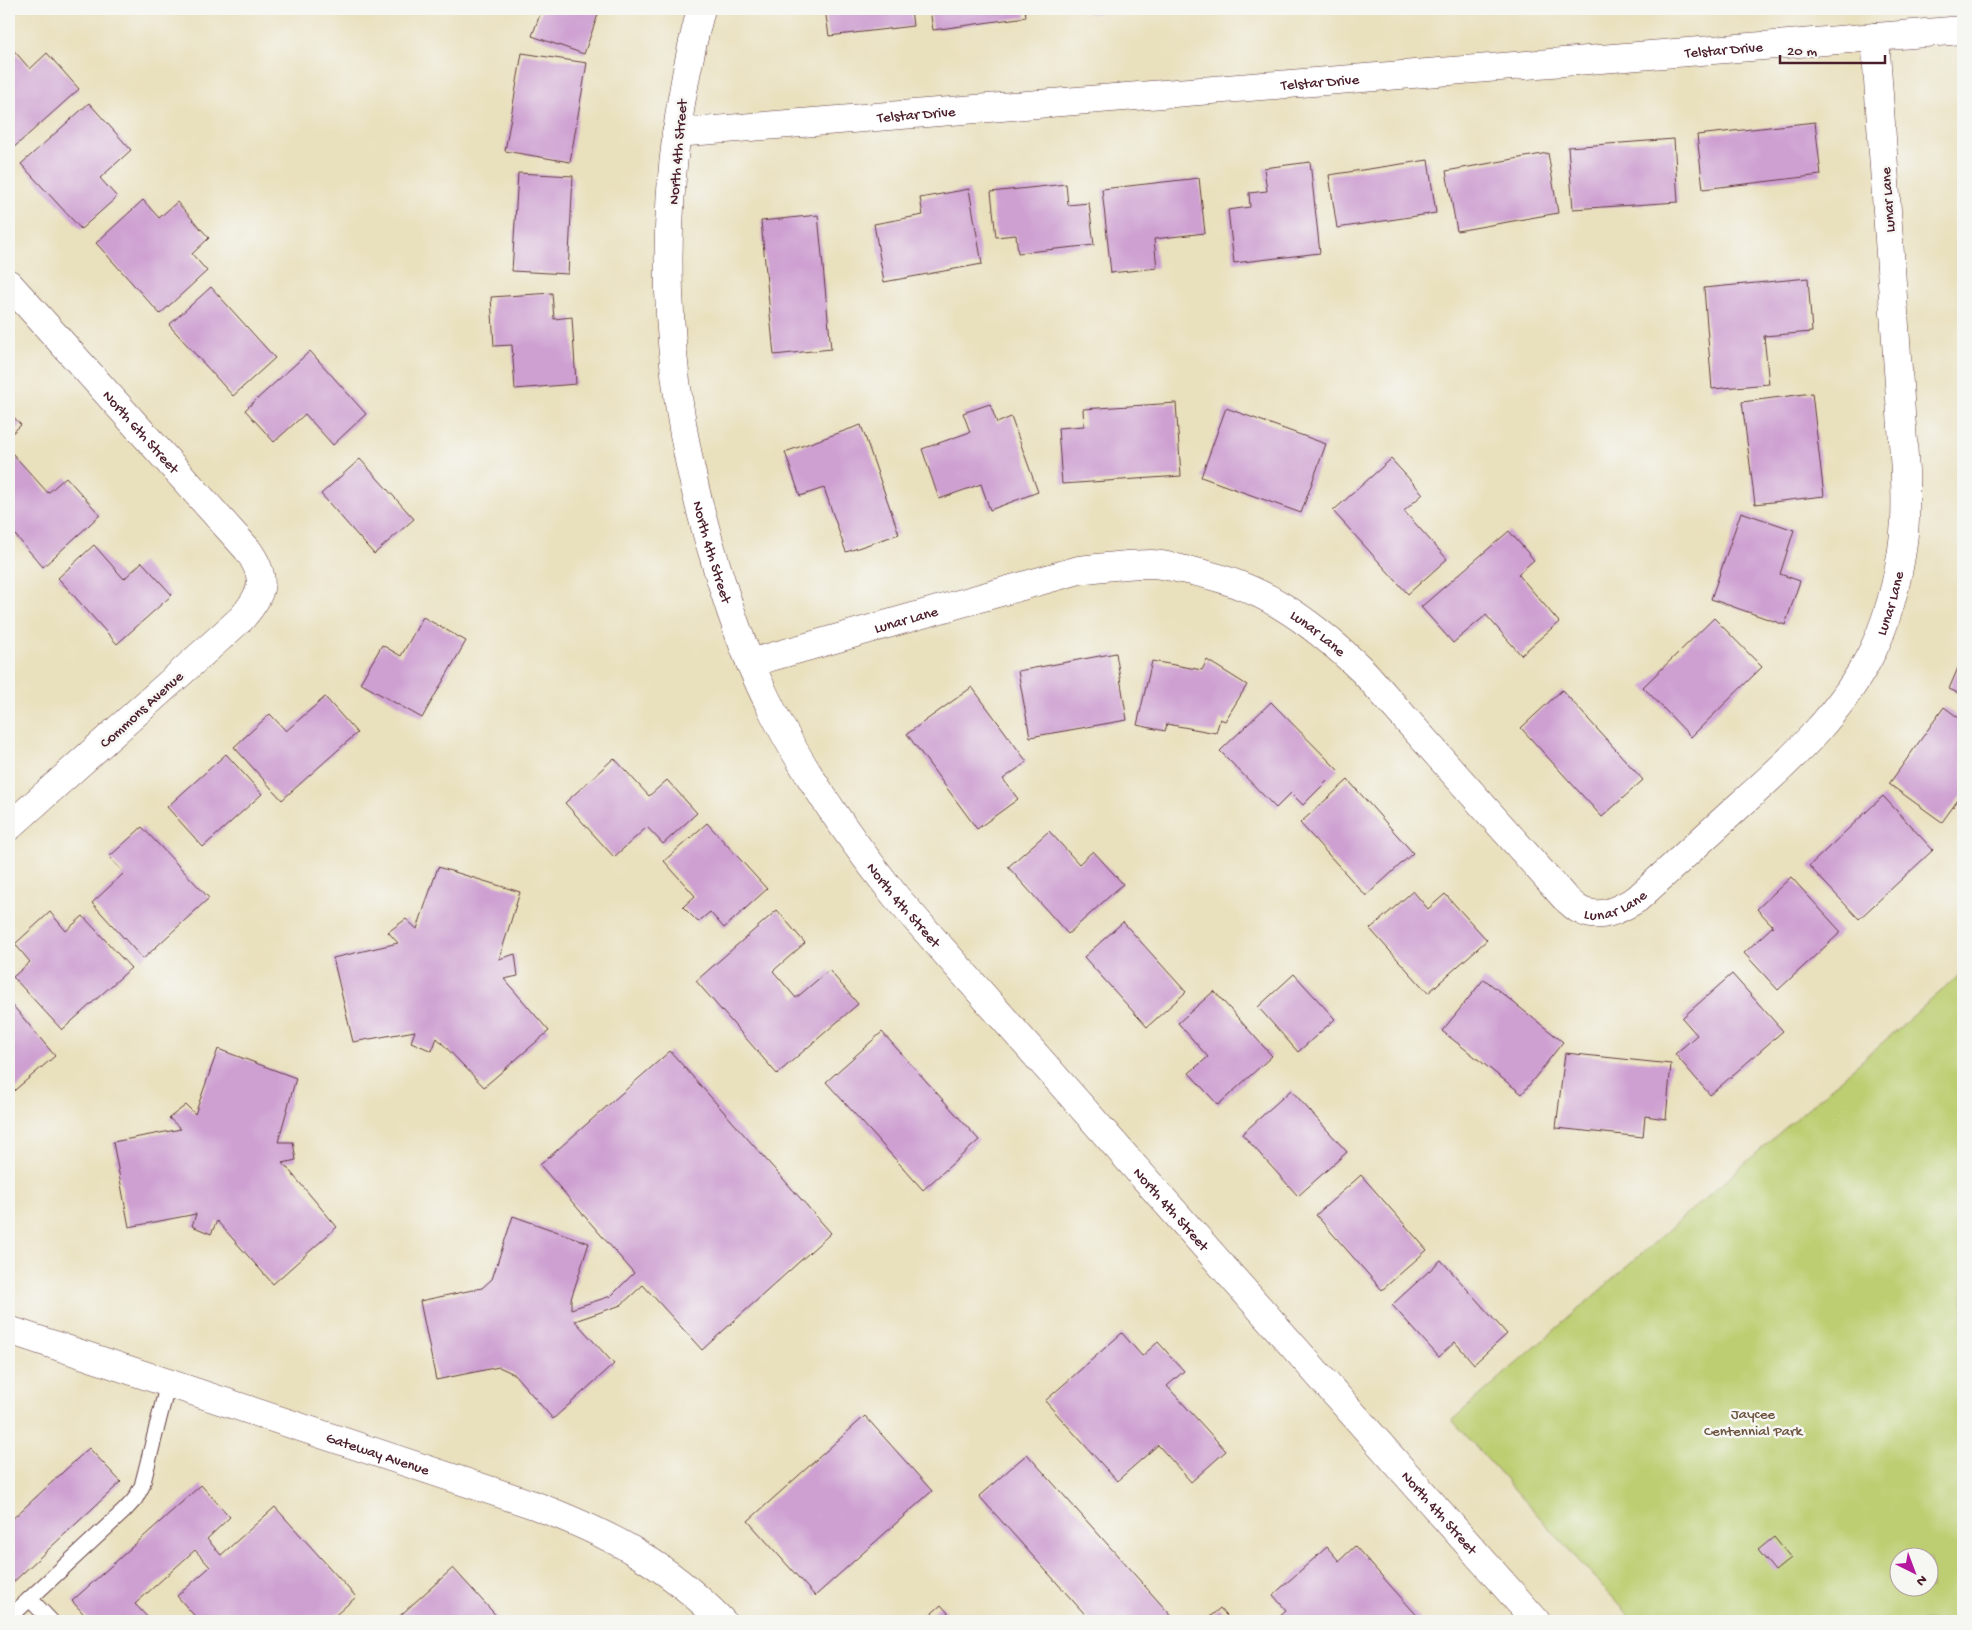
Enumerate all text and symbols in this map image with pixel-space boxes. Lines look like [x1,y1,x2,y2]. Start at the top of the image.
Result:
scale bar [1780,32,1884,64]
street label: Telstar Drive [1683,39,1764,63]
text: 20 m [1787,43,1817,61]
street label: Telstar Drive [1279,71,1360,96]
street label: North 4th Street [665,97,693,205]
street label: Telstar Drive [876,104,956,128]
street label: Lunar Lane [1878,166,1900,233]
street label: North 6th Street [98,387,183,480]
street label: North 4th Street [687,499,735,608]
street label: Lunar Lane [1873,570,1909,638]
street label: Lunar Lane [872,603,941,638]
street label: Lunar Lane [1286,607,1349,662]
street label: Commons Avenue [97,668,188,753]
street label: North 4th Street [862,860,945,953]
street label: Lunar Lane [1582,887,1652,926]
street label: North 4th Street [1128,1164,1213,1257]
park label: Jaycee Centennial Park [1704,1406,1803,1441]
street label: Gateway Avenue [323,1429,432,1481]
street label: North 4th Street [1397,1468,1481,1560]
north arrow [1890,1548,1940,1598]
text: N [1912,1570,1930,1589]

